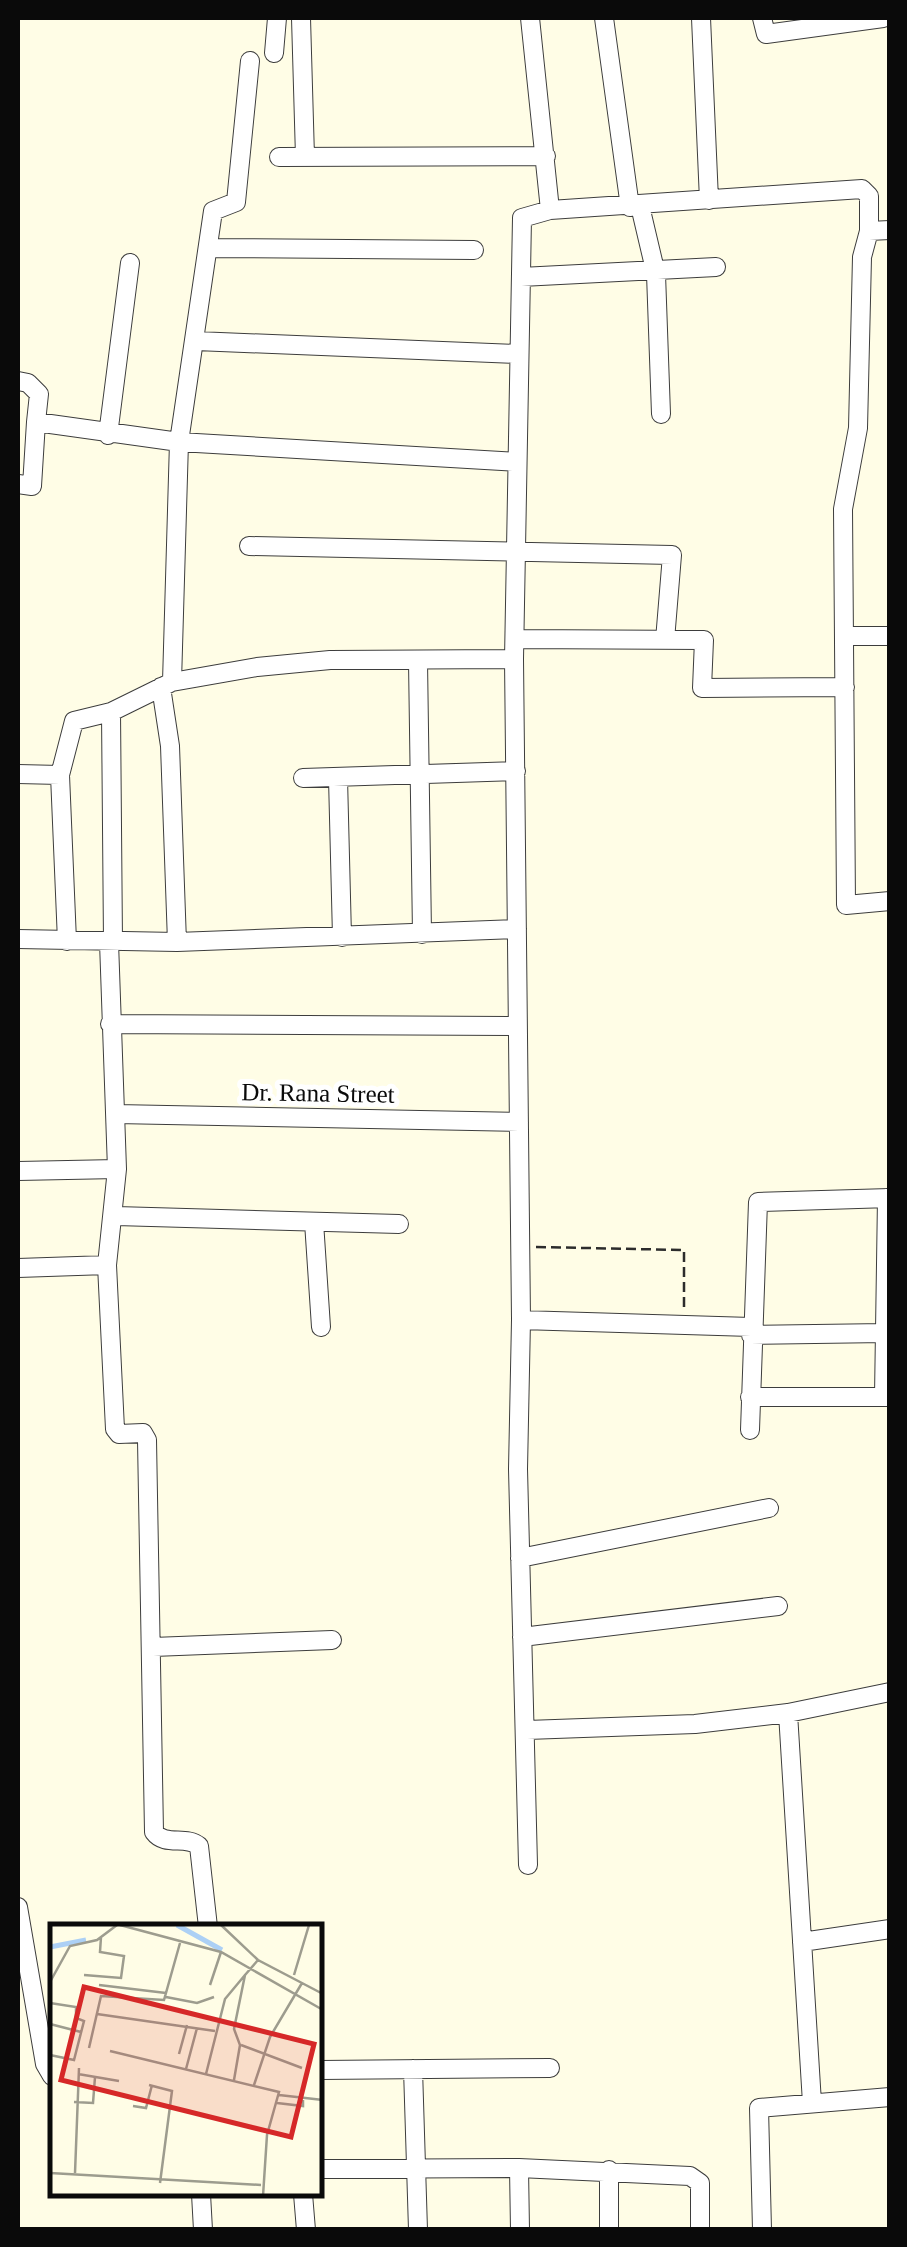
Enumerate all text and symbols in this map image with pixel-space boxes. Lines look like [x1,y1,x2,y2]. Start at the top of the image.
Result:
street label: Dr. Rana Street [241,1078,395,1108]
inset map [50,1924,322,2197]

